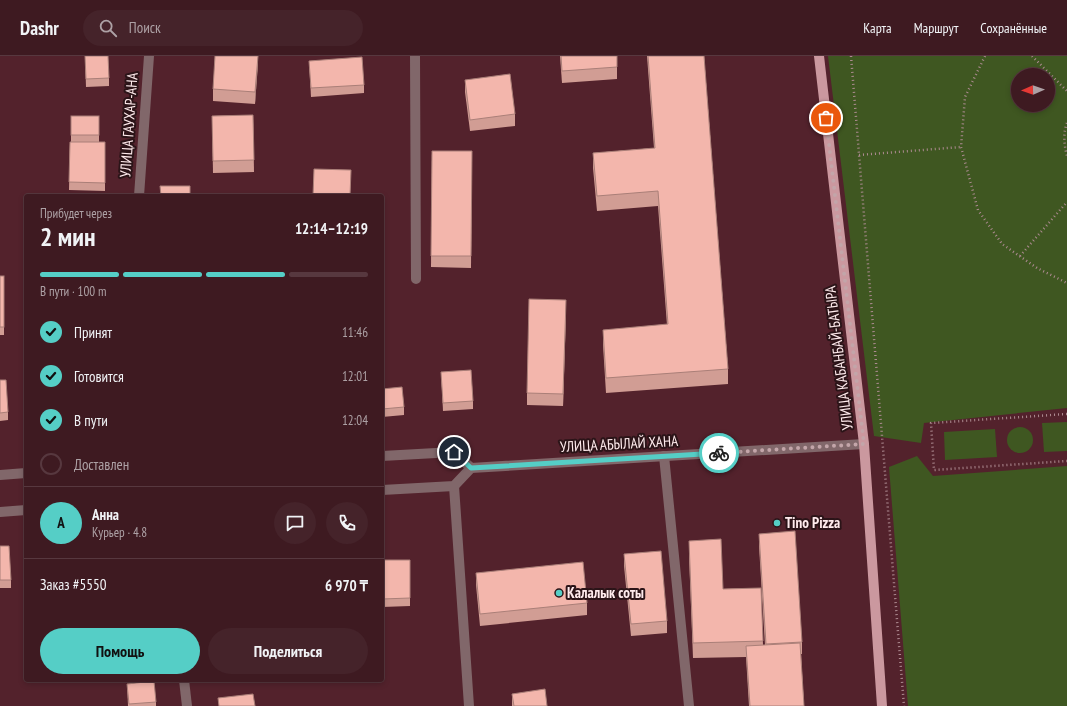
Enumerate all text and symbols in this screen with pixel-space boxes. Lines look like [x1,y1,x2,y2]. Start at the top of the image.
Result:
search box [83,10,363,46]
text: Dashr [20,16,59,40]
icon: search [97,17,119,39]
text: Поиск [129,18,161,37]
text: Карта [863,19,892,37]
text: Маршрут [914,19,958,37]
text: Сохранённые [980,19,1047,37]
north arrow [1011,68,1055,112]
map controls [1011,68,1055,112]
street label: УЛИЦА ГАУХАР-АНА [115,71,142,178]
pin [809,101,843,135]
icon: bag [815,107,837,129]
text: Прибудет через [40,205,112,222]
text: 12:14–12:19 [295,219,368,238]
text: 2 мин [40,220,95,253]
text: В пути · 100 m [40,283,106,300]
street label: УЛИЦА КАБАНБАЙ-БАТЫРА [820,284,857,431]
icon: check [40,321,62,343]
text: Принят [74,323,112,342]
text: 11:46 [342,324,368,341]
icon: check [40,365,62,387]
text: Готовится [74,367,124,386]
text: 12:01 [342,368,368,385]
icon: check [40,409,62,431]
text: В пути [74,411,108,430]
text: 12:04 [342,412,368,429]
street label: УЛИЦА АБЫЛАЙ ХАНА [559,431,679,456]
courier [699,433,739,473]
pin [437,435,471,469]
icon: home [443,441,465,463]
icon: bike [708,442,730,464]
text: Доставлен [74,455,129,474]
button: chat [274,502,316,544]
button: phone [326,502,368,544]
text: Анна [92,505,119,524]
text: А [57,513,65,532]
place label: Tino Pizza [785,513,840,532]
marker: Tino Pizza [772,518,782,528]
text: Курьер · 4.8 [92,524,147,541]
text: Заказ #5550 [40,575,107,594]
text: 6 970 ₸ [325,576,368,595]
place label: Калалык соты [567,583,644,602]
marker: Калалык соты [554,588,564,598]
button: Помощь [40,628,200,674]
button: Поделиться [208,628,368,674]

